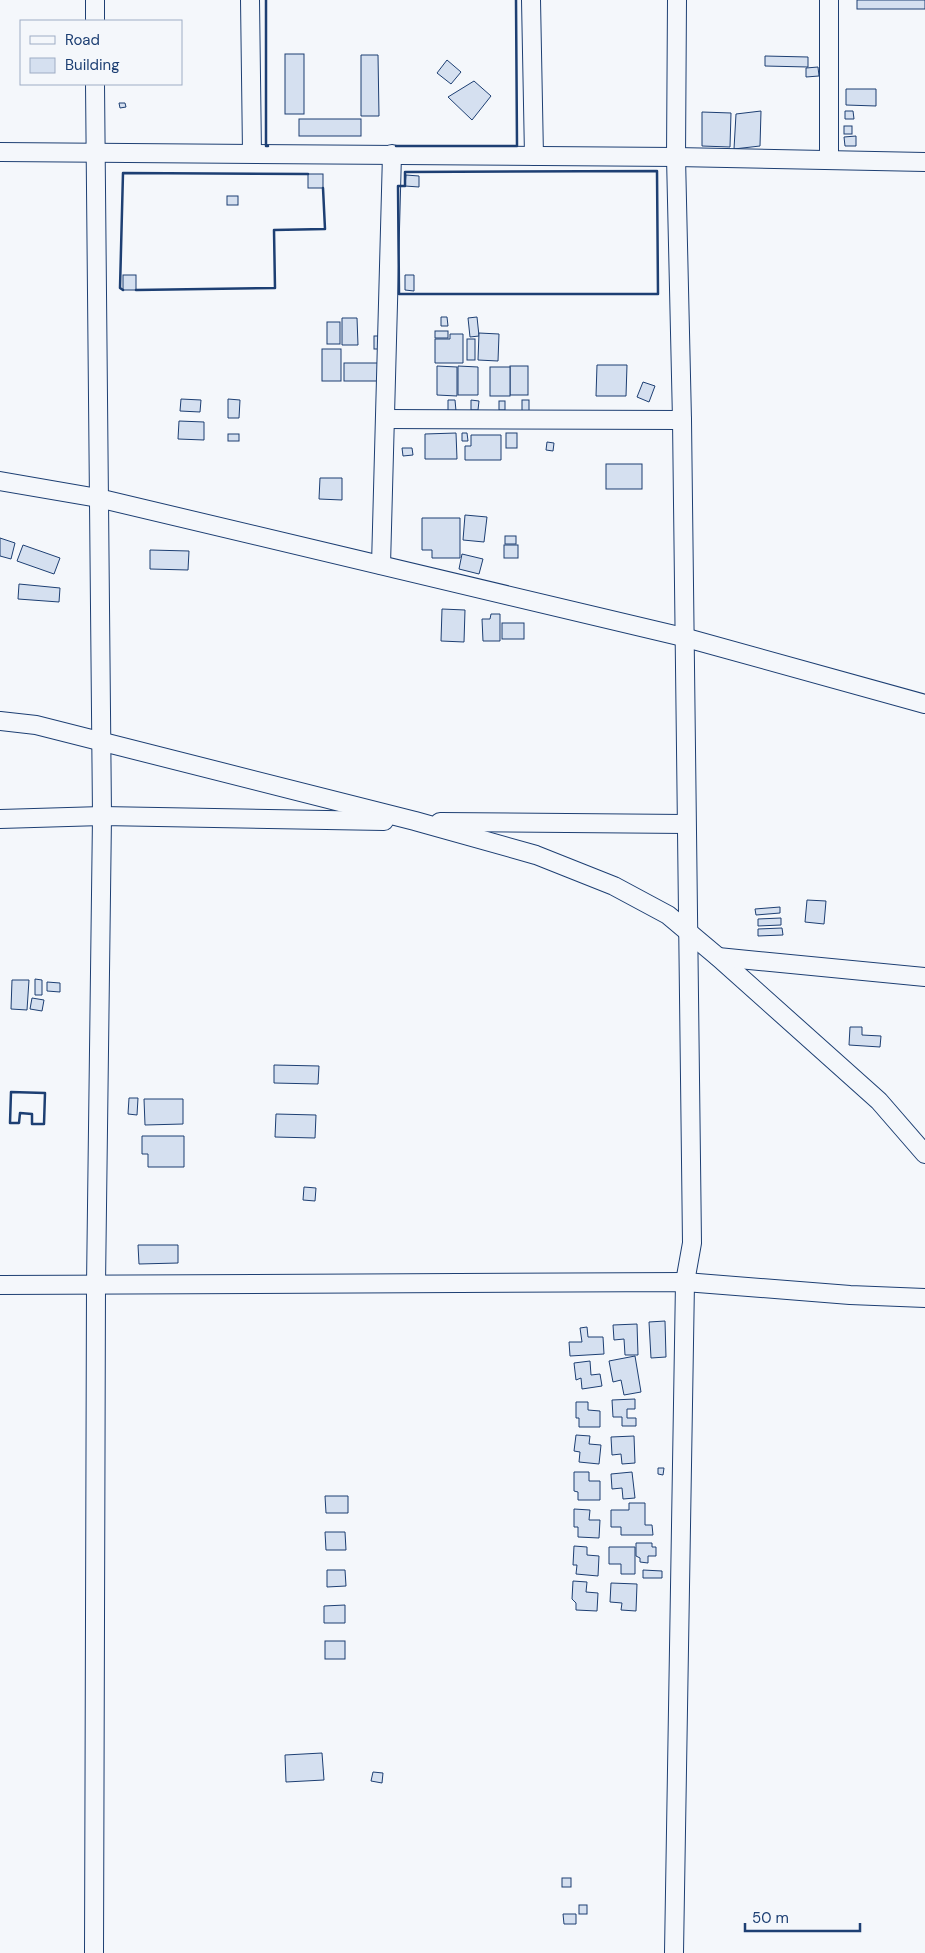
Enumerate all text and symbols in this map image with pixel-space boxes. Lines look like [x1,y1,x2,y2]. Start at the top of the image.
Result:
legend [20,20,182,85]
text: Road [65,30,100,50]
text: Building [65,55,120,75]
scale bar [745,1900,860,1932]
text: 50 m [752,1908,789,1928]

